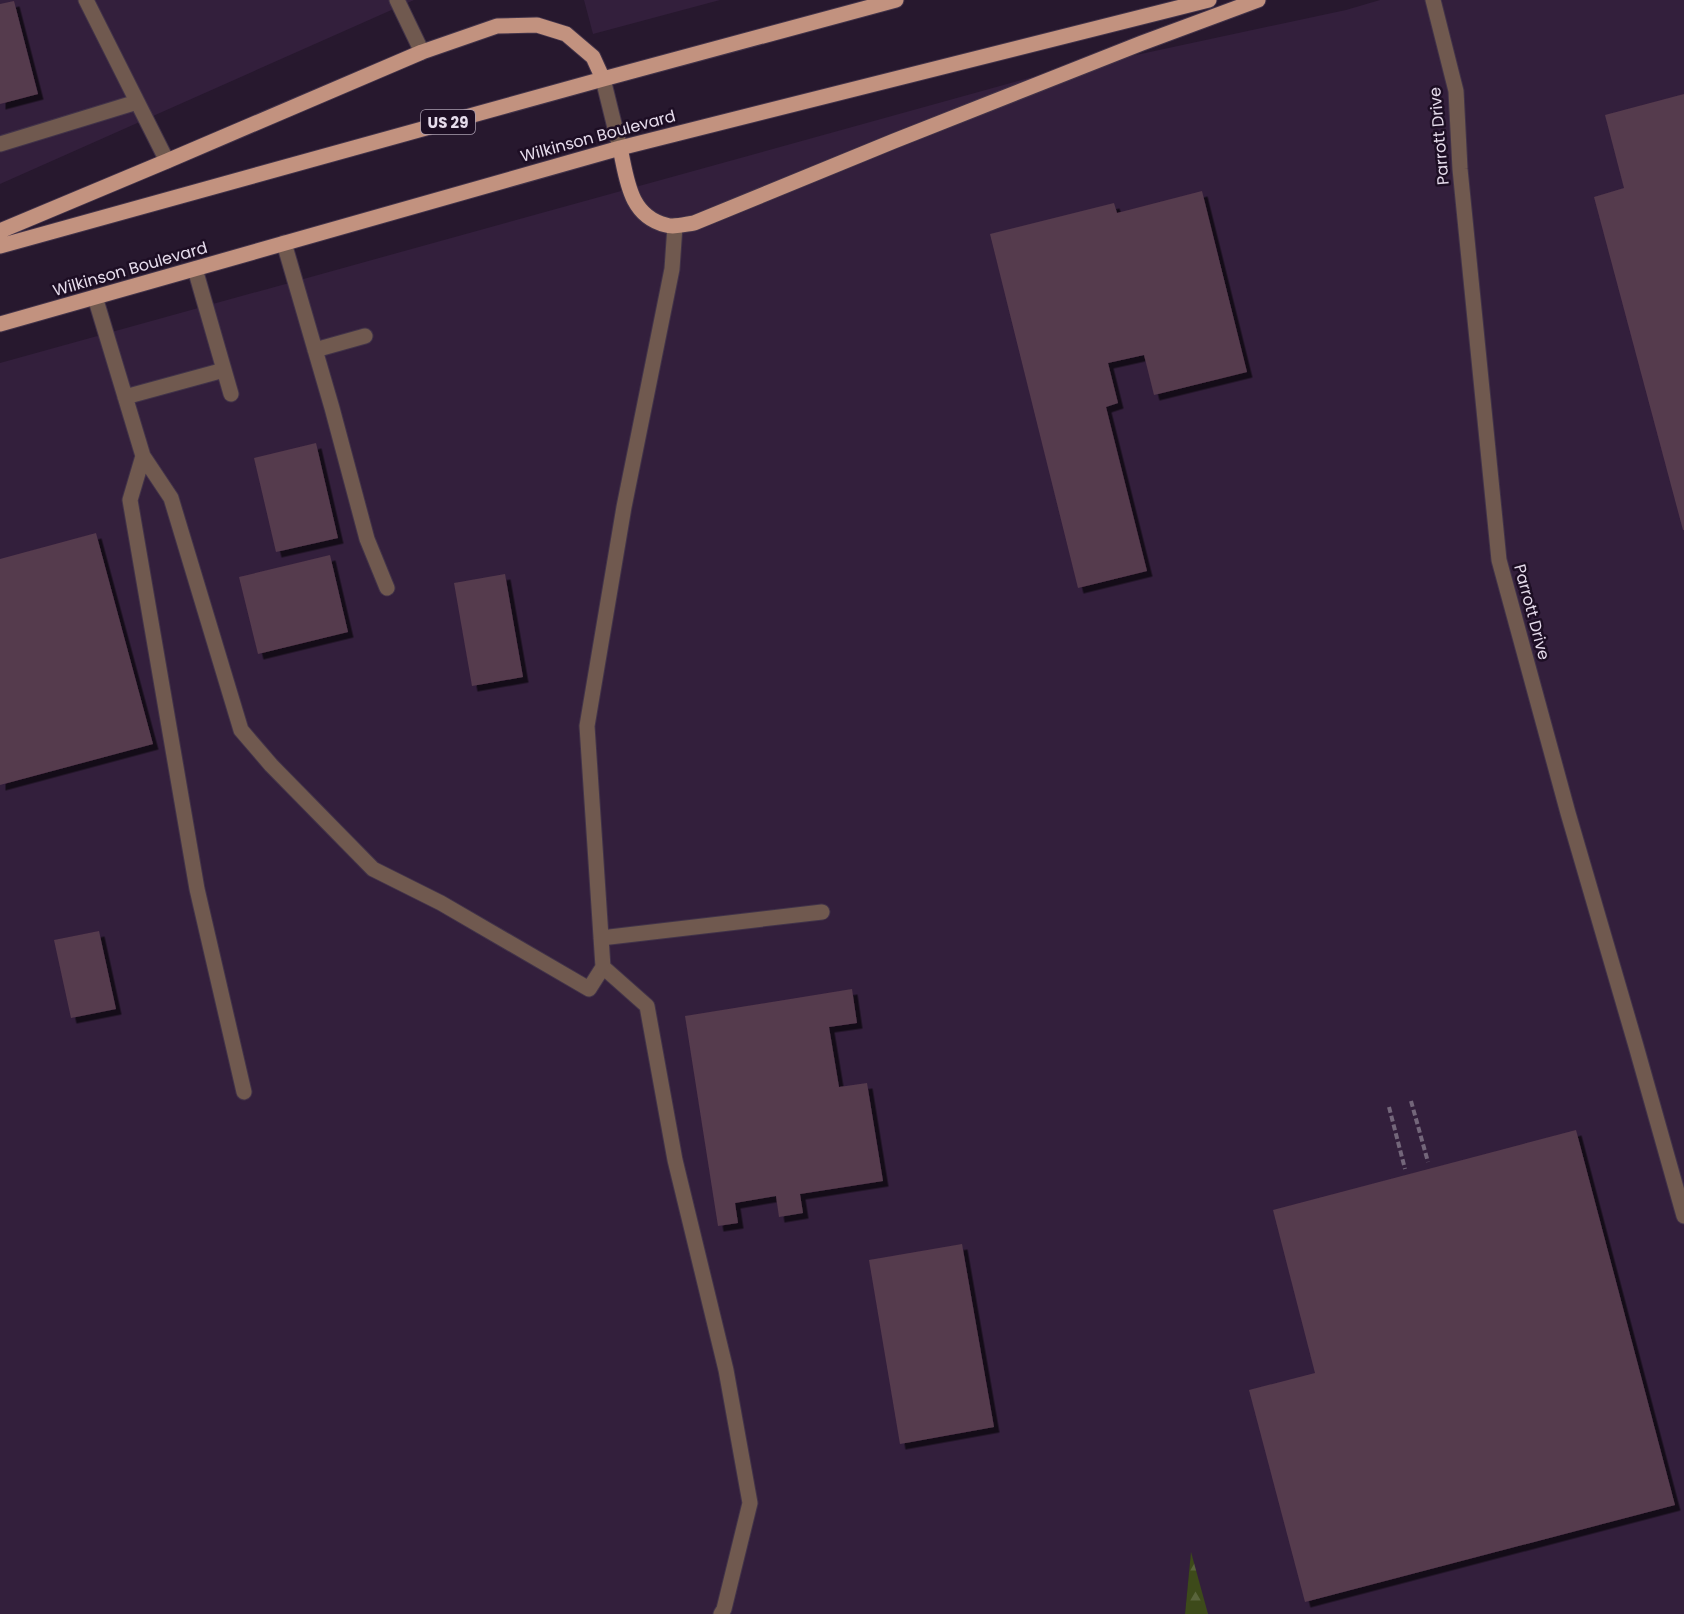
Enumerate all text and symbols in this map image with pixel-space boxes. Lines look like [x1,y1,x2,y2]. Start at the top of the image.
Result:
street label: Parrott Drive [1423,86,1455,186]
street label: Wilkinson Boulevard [518,104,678,168]
road number: US 29 [421,110,475,134]
street label: Wilkinson Boulevard [50,236,210,302]
street label: Parrott Drive [1508,562,1556,663]

